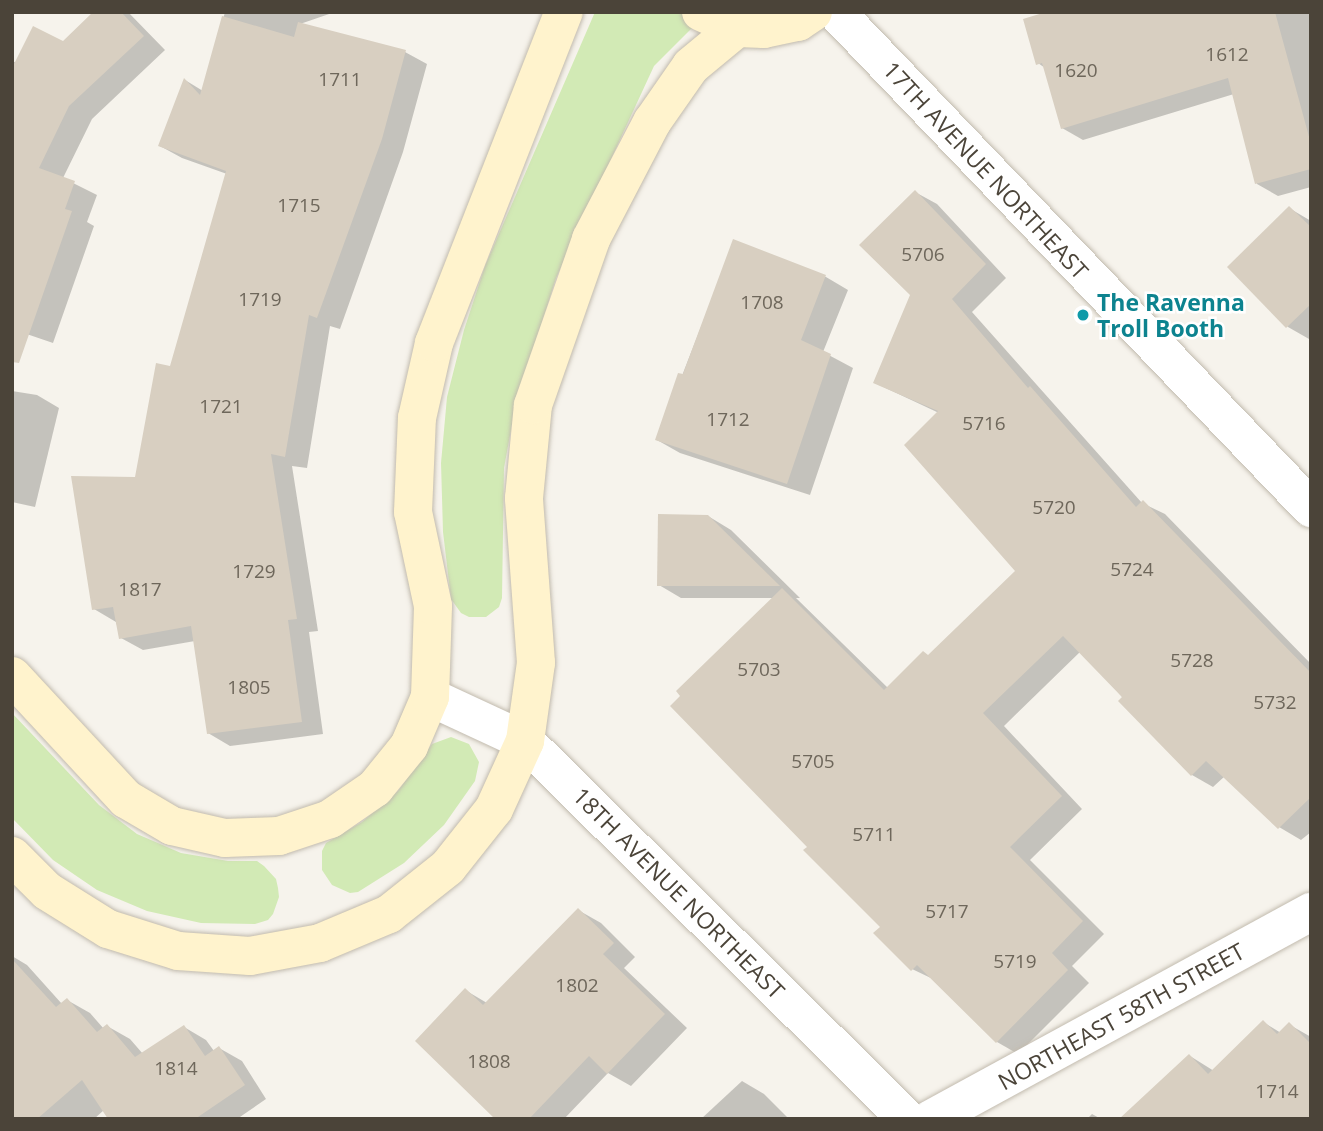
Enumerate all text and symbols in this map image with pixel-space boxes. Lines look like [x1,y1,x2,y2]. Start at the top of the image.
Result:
house number: 1612 [1205,44,1249,66]
street label: 17TH AVENUE NORTHEAST [878,55,1094,285]
house number: 1620 [1054,60,1098,82]
house number: 1711 [318,69,362,91]
house number: 1715 [277,195,321,217]
house number: 5706 [901,244,945,266]
place label: The Ravenna Troll Booth [1097,288,1245,342]
house number: 1719 [238,289,282,311]
house number: 1708 [740,292,784,314]
marker: The Ravenna Troll Booth [1075,307,1091,323]
house number: 1721 [199,396,243,418]
house number: 1712 [706,409,750,431]
house number: 5716 [962,413,1006,435]
house number: 5720 [1032,497,1076,519]
house number: 5724 [1110,559,1154,581]
house number: 1729 [232,561,276,583]
house number: 1817 [118,579,162,601]
house number: 5728 [1170,650,1214,672]
house number: 5703 [737,659,781,681]
house number: 1805 [227,677,271,699]
house number: 5732 [1253,692,1297,714]
house number: 5705 [791,751,835,773]
street label: 18TH AVENUE NORTHEAST [568,782,790,1004]
house number: 5711 [852,824,896,846]
house number: 5717 [925,901,969,923]
street label: NORTHEAST 58TH STREET [993,937,1249,1095]
house number: 5719 [993,951,1037,973]
house number: 1802 [555,975,599,997]
house number: 1808 [467,1051,511,1073]
house number: 1814 [154,1058,198,1080]
house number: 1714 [1255,1081,1299,1103]

